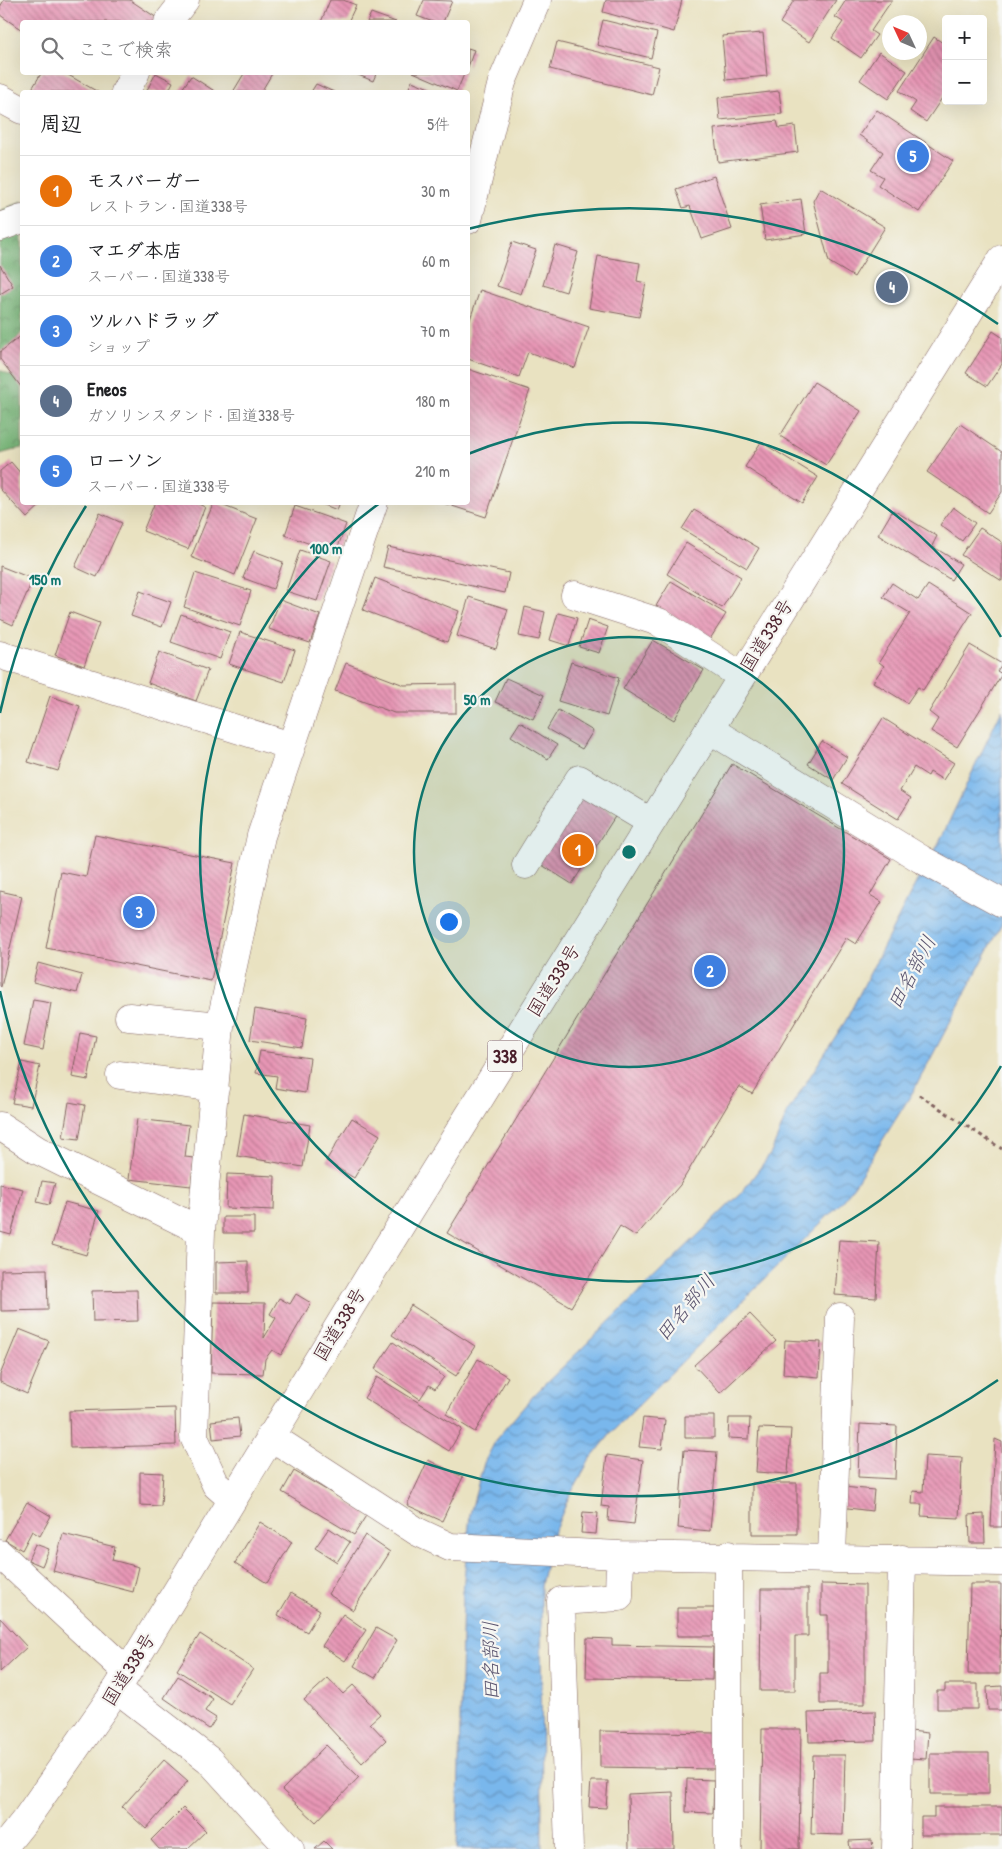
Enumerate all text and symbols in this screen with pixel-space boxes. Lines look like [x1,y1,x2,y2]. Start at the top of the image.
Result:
north arrow [882,15,927,60]
map controls [942,15,987,105]
button: + [942,15,987,60]
search box [20,20,470,75]
icon: search [38,34,66,62]
text: ここで検索 [78,36,173,62]
button: − [942,60,987,105]
text: 周辺 [40,109,82,138]
text: 5件 [427,113,450,135]
pin: 5 [897,137,929,175]
text: モスバーガー [87,167,201,193]
text: 1 [53,180,59,202]
text: 30 m [421,180,450,202]
text: レストラン · 国道338号 [87,195,248,217]
text: マエダ本店 [87,237,182,263]
text: 2 [52,250,60,272]
text: 60 m [422,250,450,272]
text: スーパー · 国道338号 [87,265,230,287]
pin: 4 [876,268,908,306]
text: ツルハドラッグ [87,307,219,333]
text: 3 [52,320,60,342]
text: 70 m [420,320,450,342]
text: ショップ [87,335,150,357]
text: Eneos [87,376,127,402]
text: 4 [53,390,59,412]
text: 180 m [416,390,450,412]
text: ガソリンスタンド · 国道338号 [87,404,295,426]
text: ローソン [87,447,163,473]
text: 5 [53,460,59,482]
text: 210 m [415,460,450,482]
text: スーパー · 国道338号 [87,475,230,497]
text: 100 m [310,538,342,559]
text: 150 m [29,569,61,590]
street label: 国道338号 [733,593,799,677]
text: 50 m [464,689,490,710]
pin: 1 [562,831,594,869]
centre of rings [620,843,638,861]
pin: 3 [123,893,155,931]
your location [436,909,462,935]
water label: 田名部川 [880,930,942,1014]
street label: 国道338号 [520,938,586,1022]
pin: 2 [694,952,726,990]
road number: 338 [488,1040,522,1072]
water label: 田名部川 [649,1268,721,1346]
street label: 国道338号 [307,1282,371,1366]
water label: 田名部川 [476,1621,504,1701]
street label: 国道338号 [95,1627,161,1711]

